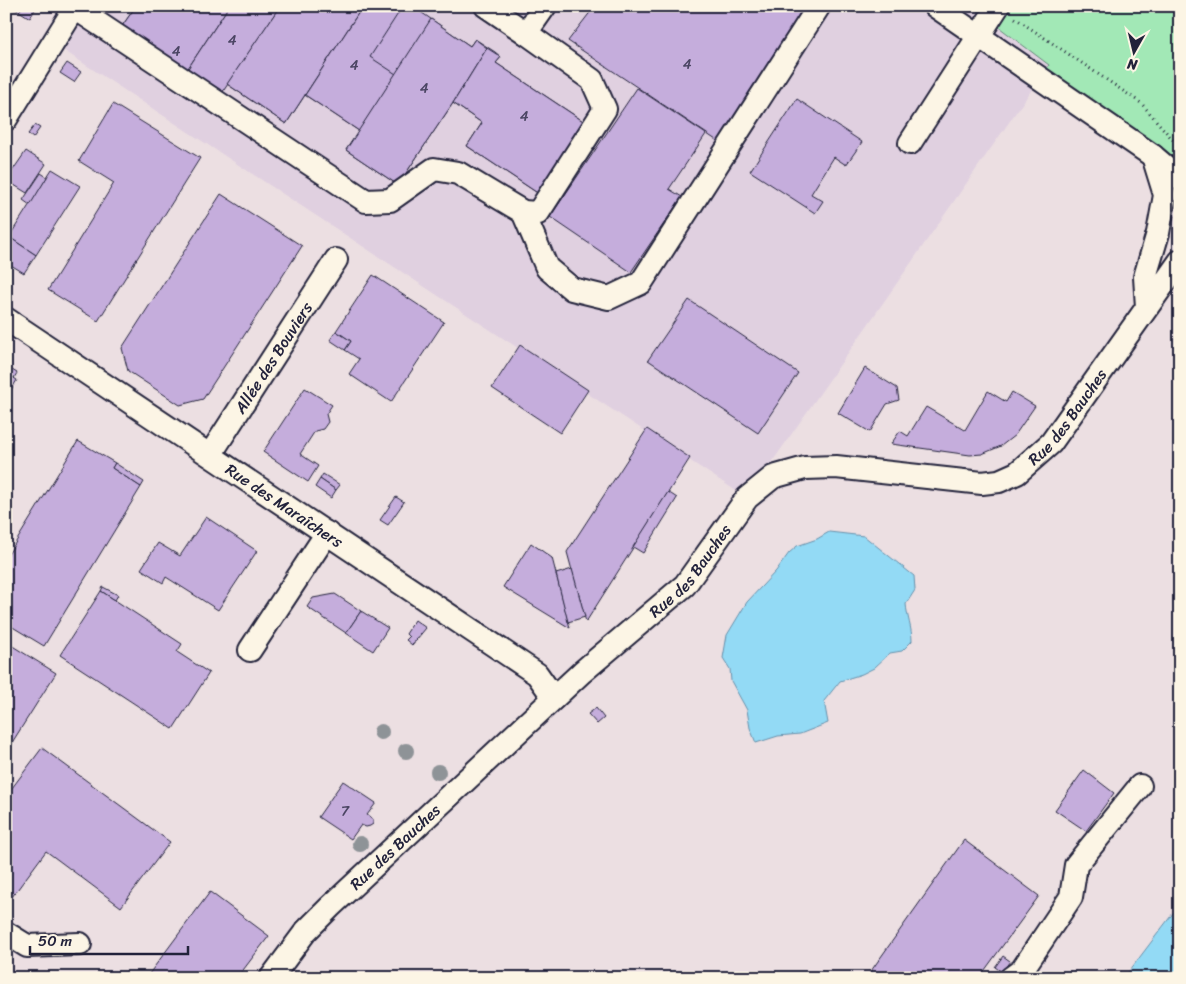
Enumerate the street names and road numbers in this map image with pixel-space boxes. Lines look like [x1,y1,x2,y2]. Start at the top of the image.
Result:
street label: Allée des Bouviers [226,295,321,421]
street label: Rue des Bauches [1021,362,1115,473]
street label: Rue des Maraîchers [219,456,350,556]
street label: Rue des Bauches [642,517,740,625]
street label: Rue des Bauches [343,796,448,897]

